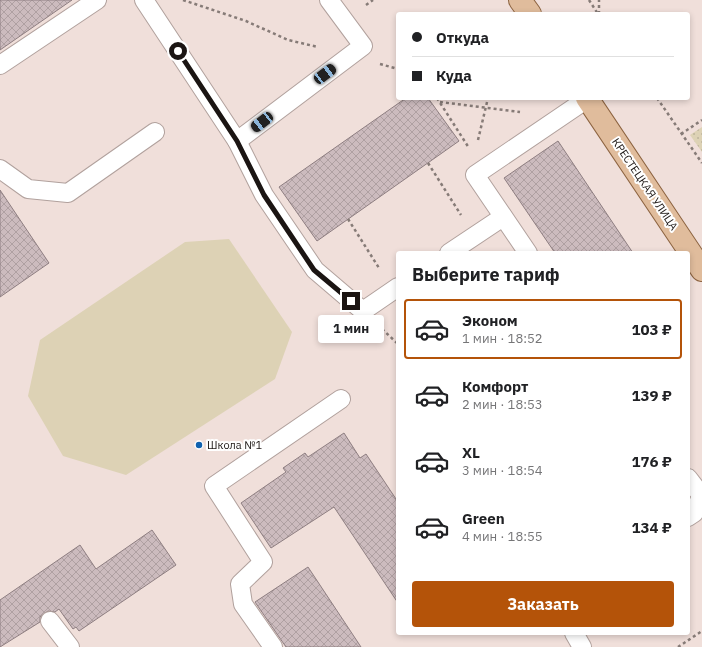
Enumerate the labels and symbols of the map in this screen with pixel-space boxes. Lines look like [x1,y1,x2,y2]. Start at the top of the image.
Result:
route start [169,42,187,60]
car [312,62,338,86]
car [249,110,275,134]
street label: КРЕСТЕЦКАЯ УЛИЦА [609,135,681,233]
route end [342,292,360,310]
callout: 1 мин [318,315,384,343]
place label: Школа №1 [207,438,262,452]
marker: Школа №1 [194,440,204,450]

